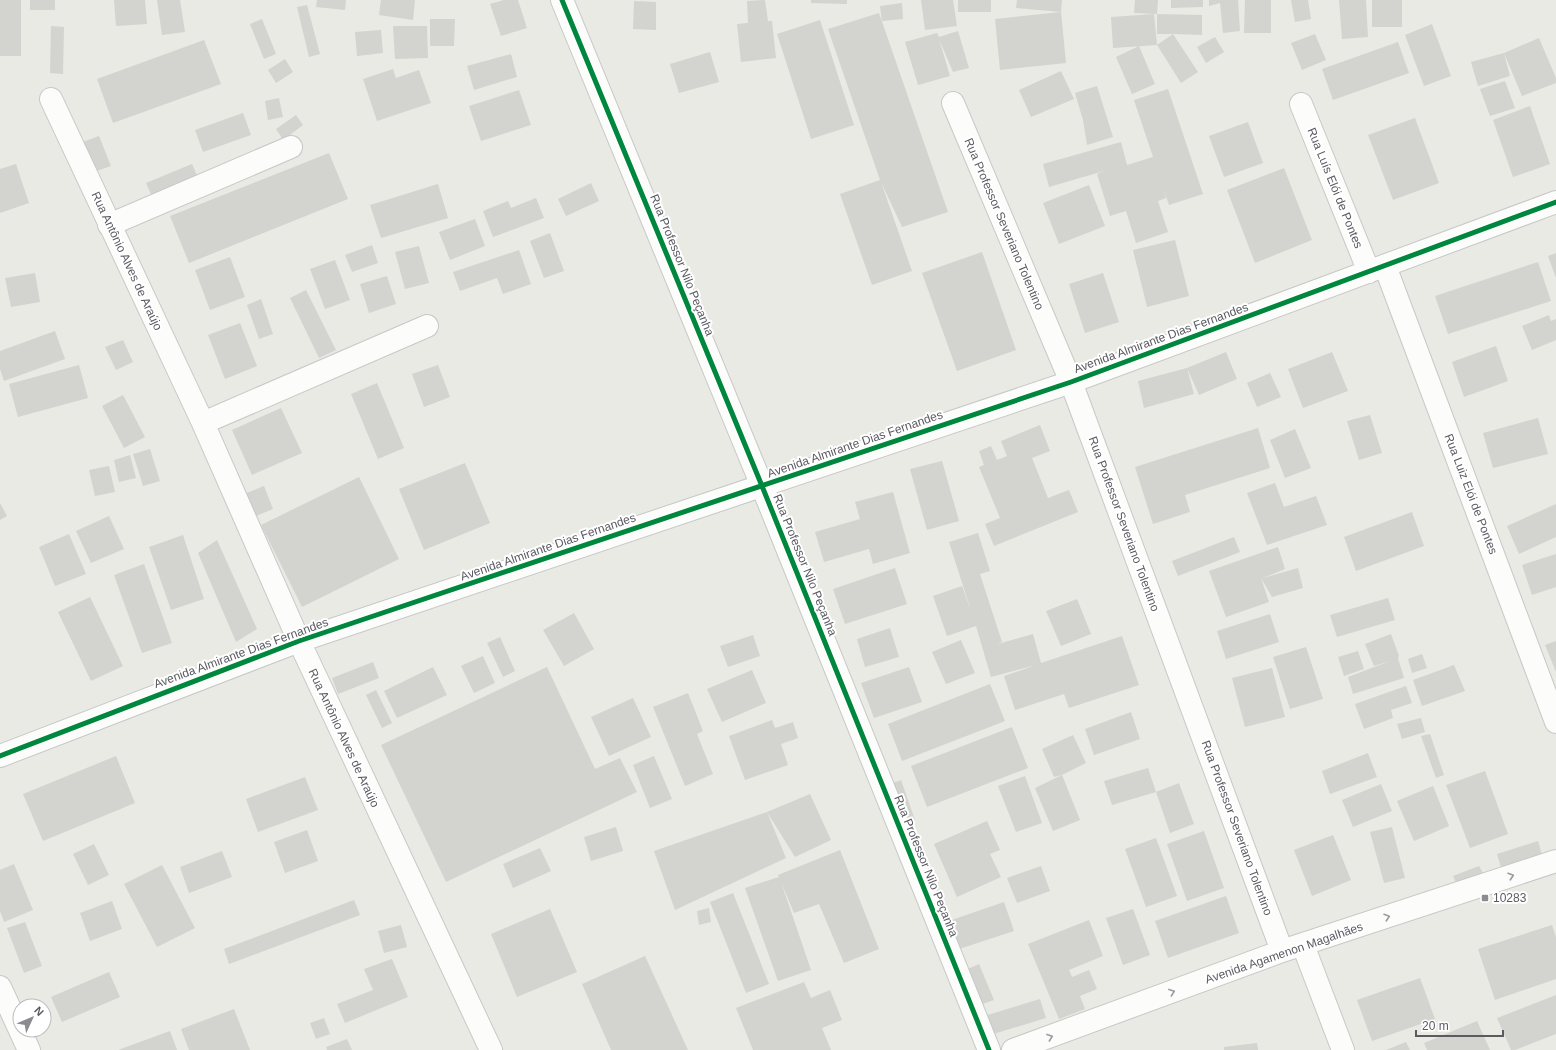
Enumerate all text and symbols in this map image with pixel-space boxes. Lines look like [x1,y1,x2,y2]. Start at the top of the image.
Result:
street label: Rua Luís Elói de Pontes [1304,126,1366,250]
street label: Rua Professor Severiano Tolentino [961,136,1047,312]
street label: Rua Antônio Alves de Araújo [89,189,165,333]
street label: Rua Professor Nilo Peçanha [647,192,717,338]
street label: Avenida Almirante Dias Fernandes [1072,300,1250,376]
street label: Avenida Almirante Dias Fernandes [765,407,945,481]
street label: Rua Luiz Elói de Pontes [1442,432,1500,556]
street label: Rua Professor Severiano Tolentino [1086,435,1162,614]
street label: Rua Professor Nilo Peçanha [770,492,840,638]
street label: Avenida Almirante Dias Fernandes [458,510,638,584]
street label: Avenida Almirante Dias Fernandes [152,615,330,691]
street label: Rua Antônio Alves de Araújo [306,666,382,810]
street label: Rua Professor Severiano Tolentino [1199,739,1275,918]
street label: Rua Professor Nilo Peçanha [891,793,961,939]
one-way arrow [1507,872,1514,881]
place label: 10283 [1493,891,1527,905]
marker: 10283 [1480,893,1490,903]
one-way arrow [1384,913,1391,922]
street label: Avenida Agamenon Magalhães [1203,919,1365,987]
one-way arrow [1168,988,1175,996]
north arrow [12,998,52,1038]
text: N [32,1004,46,1018]
scale bar [1416,1012,1503,1038]
text: 20 m [1422,1019,1449,1033]
one-way arrow [1046,1033,1053,1041]

